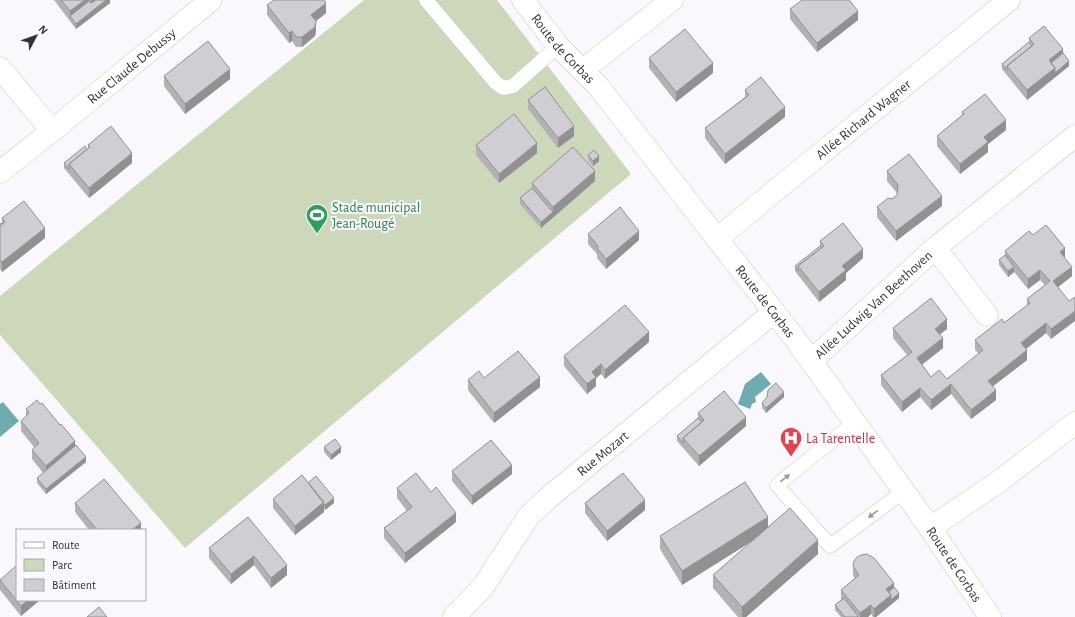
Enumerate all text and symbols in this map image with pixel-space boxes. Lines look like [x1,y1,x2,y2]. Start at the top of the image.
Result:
street label: Route de Corbas [528,12,597,86]
north arrow [16,16,56,56]
text: N [37,23,50,36]
street label: Rue Claude Debussy [85,26,179,107]
street label: Allée Richard Wagner [814,77,914,163]
place label: Stade municipal Jean-Rougé [332,201,420,231]
sports icon: Stade municipal Jean-Rougé [304,202,330,235]
street label: Allée Ludwig Van Beethoven [812,248,935,362]
street label: Route de Corbas [732,263,797,341]
hospital icon: La Tarentelle [778,425,804,458]
street label: Rue Mozart [575,429,632,479]
place label: La Tarentelle [806,432,875,446]
one-way arrow [780,474,791,483]
one-way arrow [867,510,878,518]
street label: Route de Corbas [923,525,984,605]
legend [16,529,146,601]
text: Route [52,539,79,551]
text: Parc [52,559,72,571]
text: Bâtiment [52,579,96,591]

